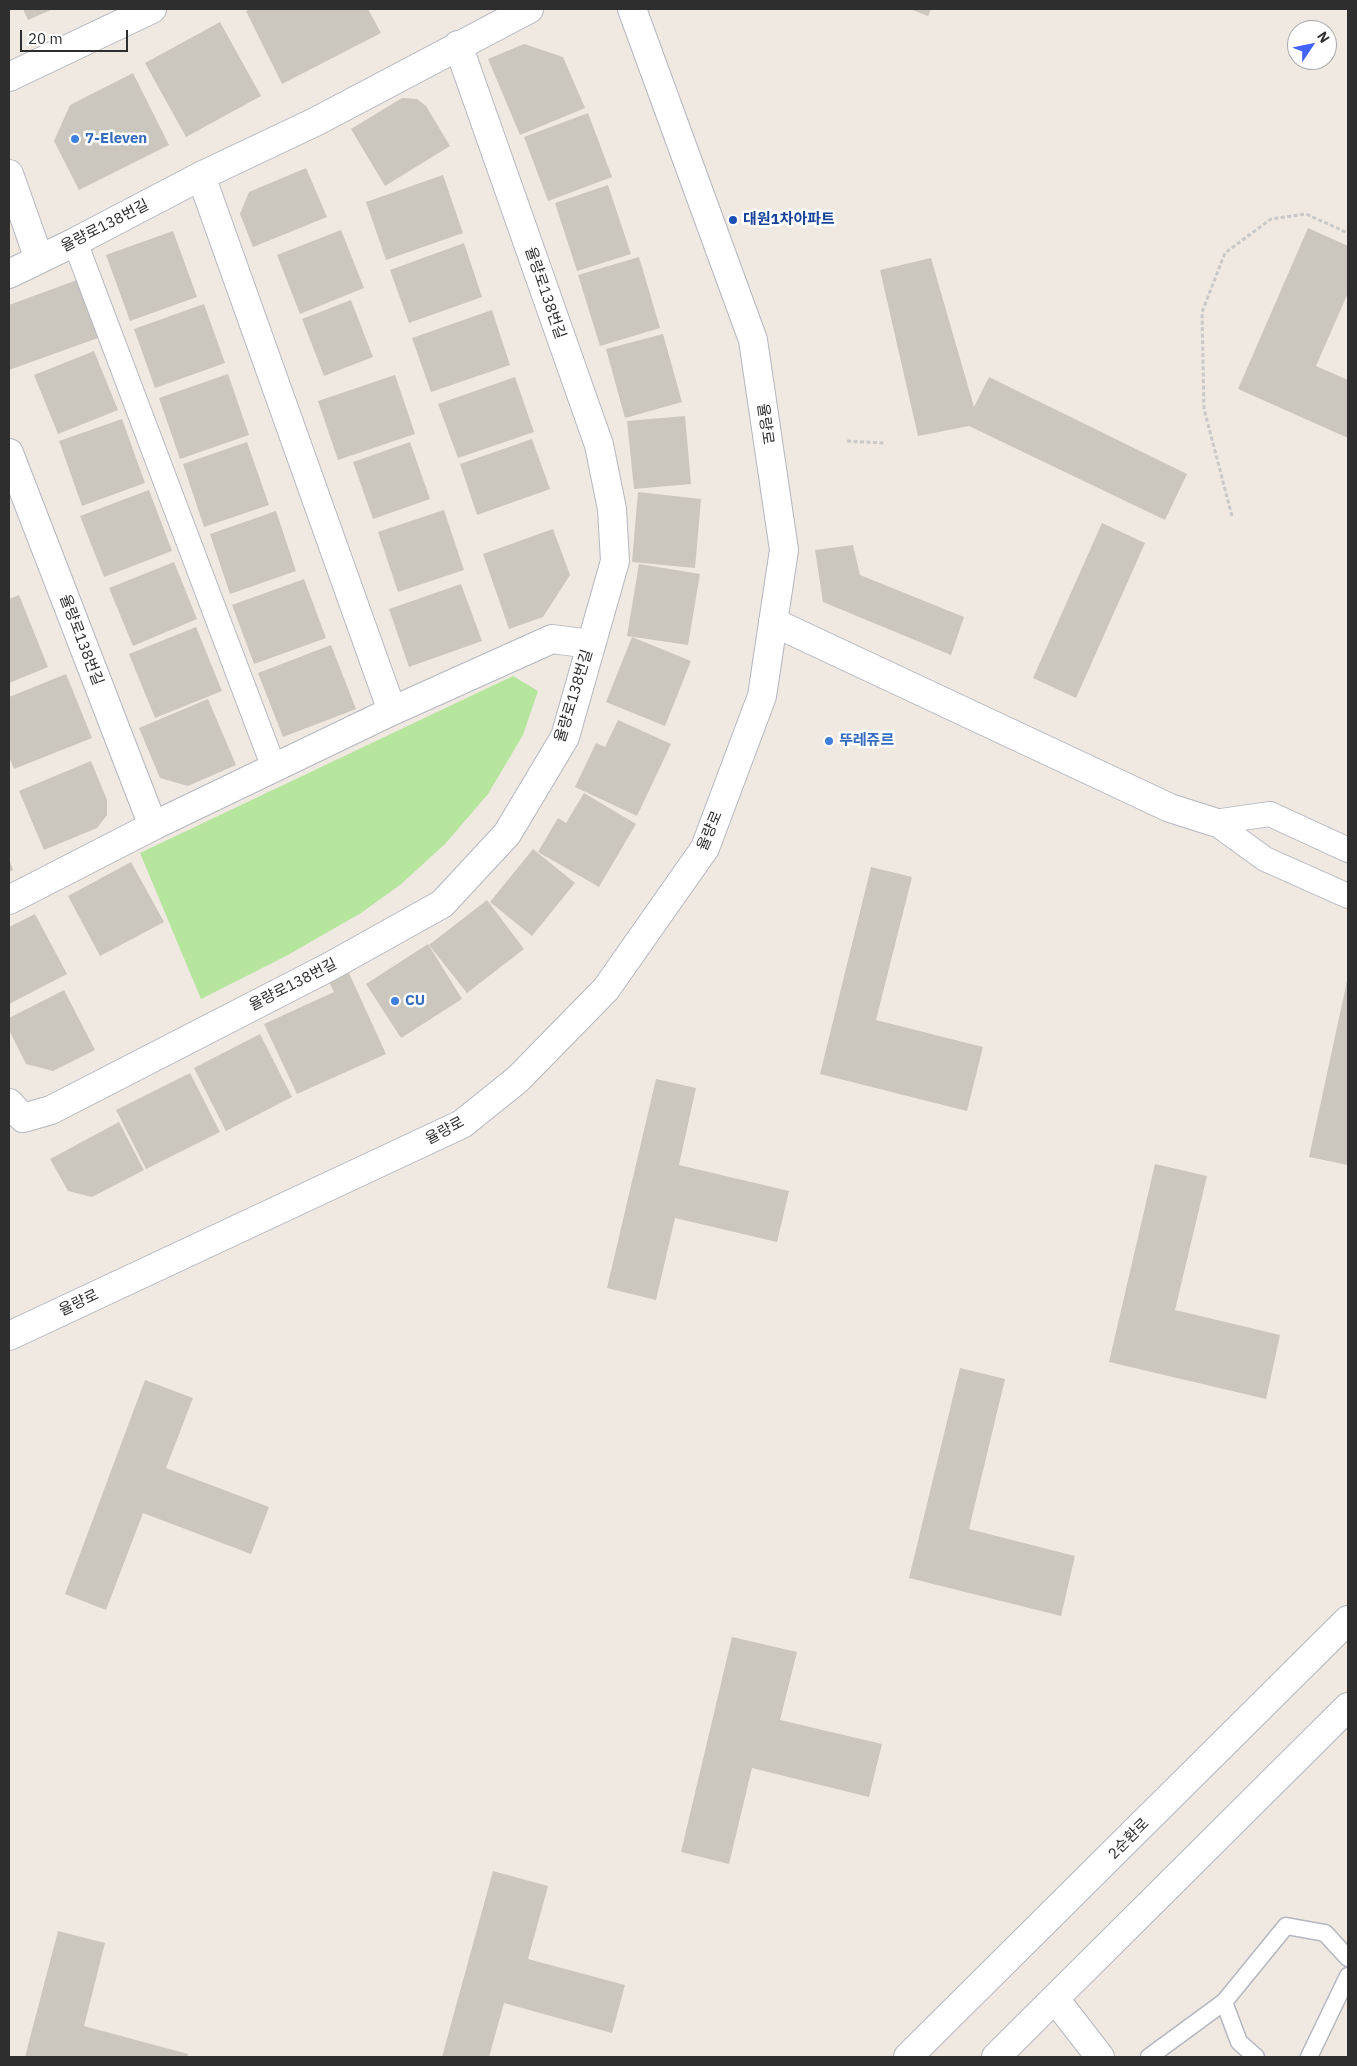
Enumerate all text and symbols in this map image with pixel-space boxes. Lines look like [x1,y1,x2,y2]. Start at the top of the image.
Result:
scale bar [22,20,130,52]
north arrow [1287,20,1337,70]
text: N [1313,28,1334,46]
text: 20 m [28,29,63,48]
place label: 7-Eleven [85,130,147,148]
marker: 7-Eleven [69,133,81,145]
street label: 율량로138번길 [58,196,152,256]
place label: 대원1차아파트 [743,211,835,229]
marker: 대원1차아파트 [727,214,739,226]
street label: 율량로138번길 [521,245,569,341]
street label: 율량로 [753,402,777,446]
street label: 율량로138번길 [55,592,107,688]
street label: 율량로138번길 [551,647,597,745]
place label: 뚜레쥬르 [839,732,894,750]
marker: 뚜레쥬르 [823,735,835,747]
street label: 율량로 [694,808,726,854]
street label: 율량로138번길 [246,955,340,1015]
place label: CU [405,992,425,1010]
marker: CU [389,995,401,1007]
street label: 율량로 [422,1113,468,1149]
street label: 율량로 [56,1286,102,1320]
street label: 2순환로 [1105,1815,1153,1863]

